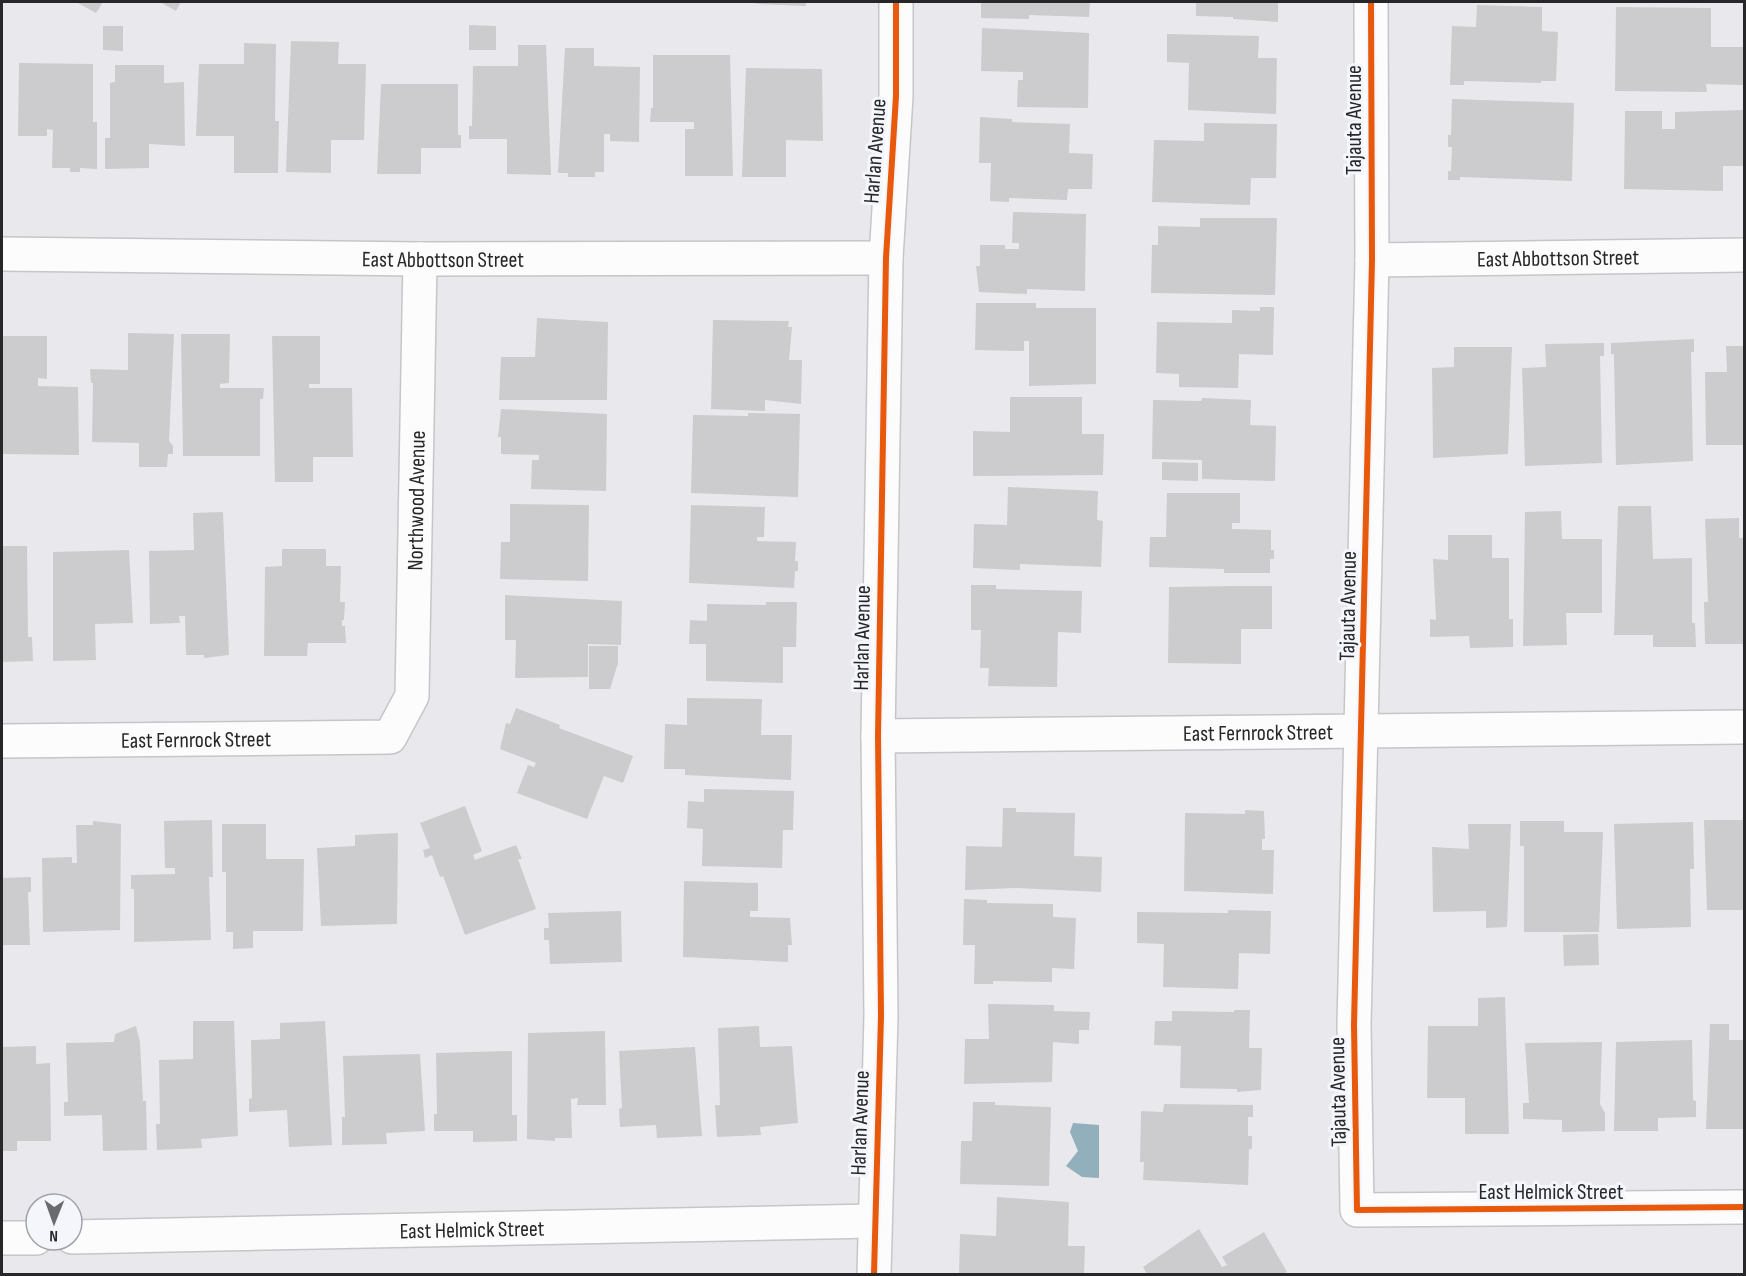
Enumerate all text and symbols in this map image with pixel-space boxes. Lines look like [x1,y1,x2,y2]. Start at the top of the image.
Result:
street label: Tajauta Avenue [1341,65,1368,175]
street label: Harlan Avenue [858,98,893,205]
street label: East Abbottson Street [1477,244,1640,274]
street label: East Abbottson Street [362,246,524,274]
street label: Northwood Avenue [402,430,432,571]
street label: Tajauta Avenue [1334,551,1363,661]
street label: Harlan Avenue [848,585,877,691]
street label: East Fernrock Street [1183,719,1334,748]
street label: East Fernrock Street [121,726,272,755]
street label: Tajauta Avenue [1324,1037,1353,1147]
street label: Harlan Avenue [845,1070,876,1176]
street label: East Helmick Street [1479,1179,1624,1206]
north arrow [24,1192,84,1252]
street label: East Helmick Street [399,1216,545,1245]
text: N [49,1226,58,1245]

